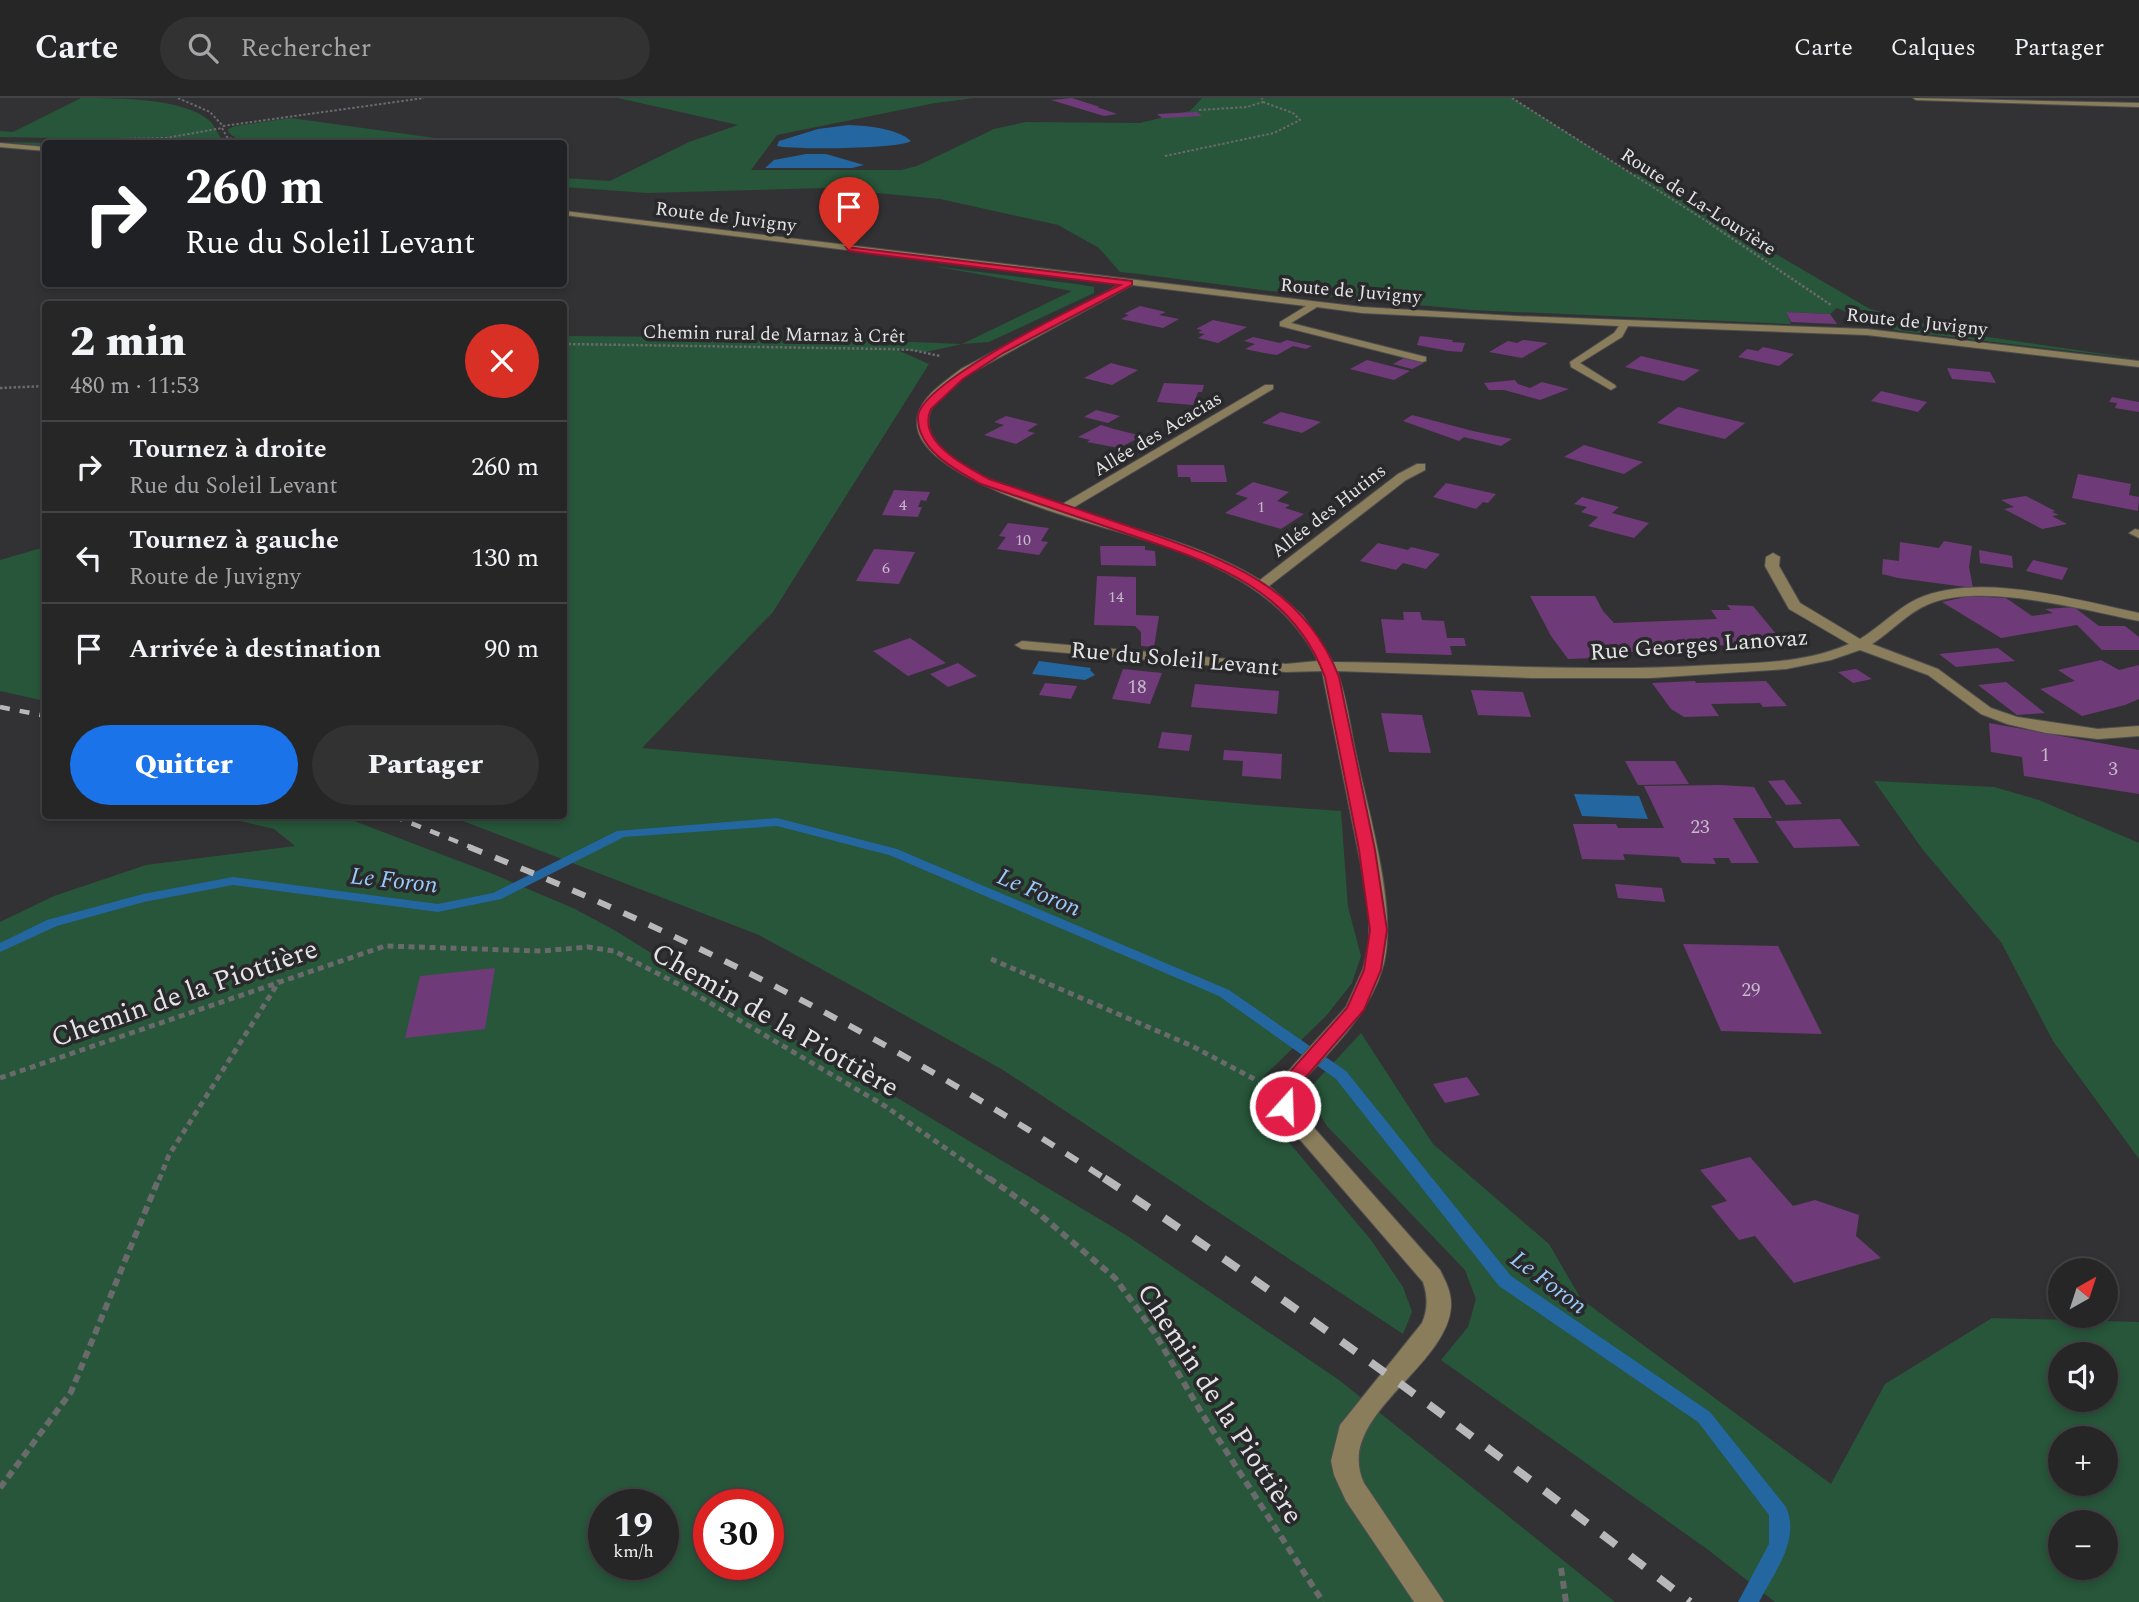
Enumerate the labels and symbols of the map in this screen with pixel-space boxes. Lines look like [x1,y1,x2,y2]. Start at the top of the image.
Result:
street label: Route de La-Louvière [1615,141,1782,264]
pin [819,177,879,249]
street label: Route de Juvigny [654,194,799,241]
street label: Route de Juvigny [1279,271,1424,312]
street label: Route de Juvigny [1845,301,1990,344]
street label: Chemin rural de Marnaz à Crêt [643,318,906,351]
street label: Allée des Acacias [1088,384,1228,484]
street label: Allée des Hutins [1265,457,1393,565]
house number: 4 [899,493,907,517]
house number: 1 [1257,495,1265,519]
house number: 10 [1015,528,1031,552]
house number: 6 [882,556,890,580]
house number: 14 [1108,585,1124,609]
street label: Rue Georges Lanovaz [1589,620,1810,671]
street label: Rue du Soleil Levant [1069,633,1280,686]
house number: 18 [1127,673,1147,702]
house number: 1 [2040,741,2050,770]
house number: 3 [2108,755,2118,784]
house number: 23 [1690,813,1710,842]
water label: Le Foron [348,858,440,904]
water label: Le Foron [991,859,1086,927]
street label: Chemin de la Piottière [45,928,324,1059]
street label: Chemin de la Piottière [643,932,907,1109]
house number: 29 [1741,976,1761,1005]
position arrow [1248,1069,1322,1143]
water label: Le Foron [1502,1242,1595,1324]
north arrow [2048,1258,2118,1328]
street label: Chemin de la Piottière [1125,1275,1314,1533]
speed limit sign: 30 [693,1489,784,1580]

